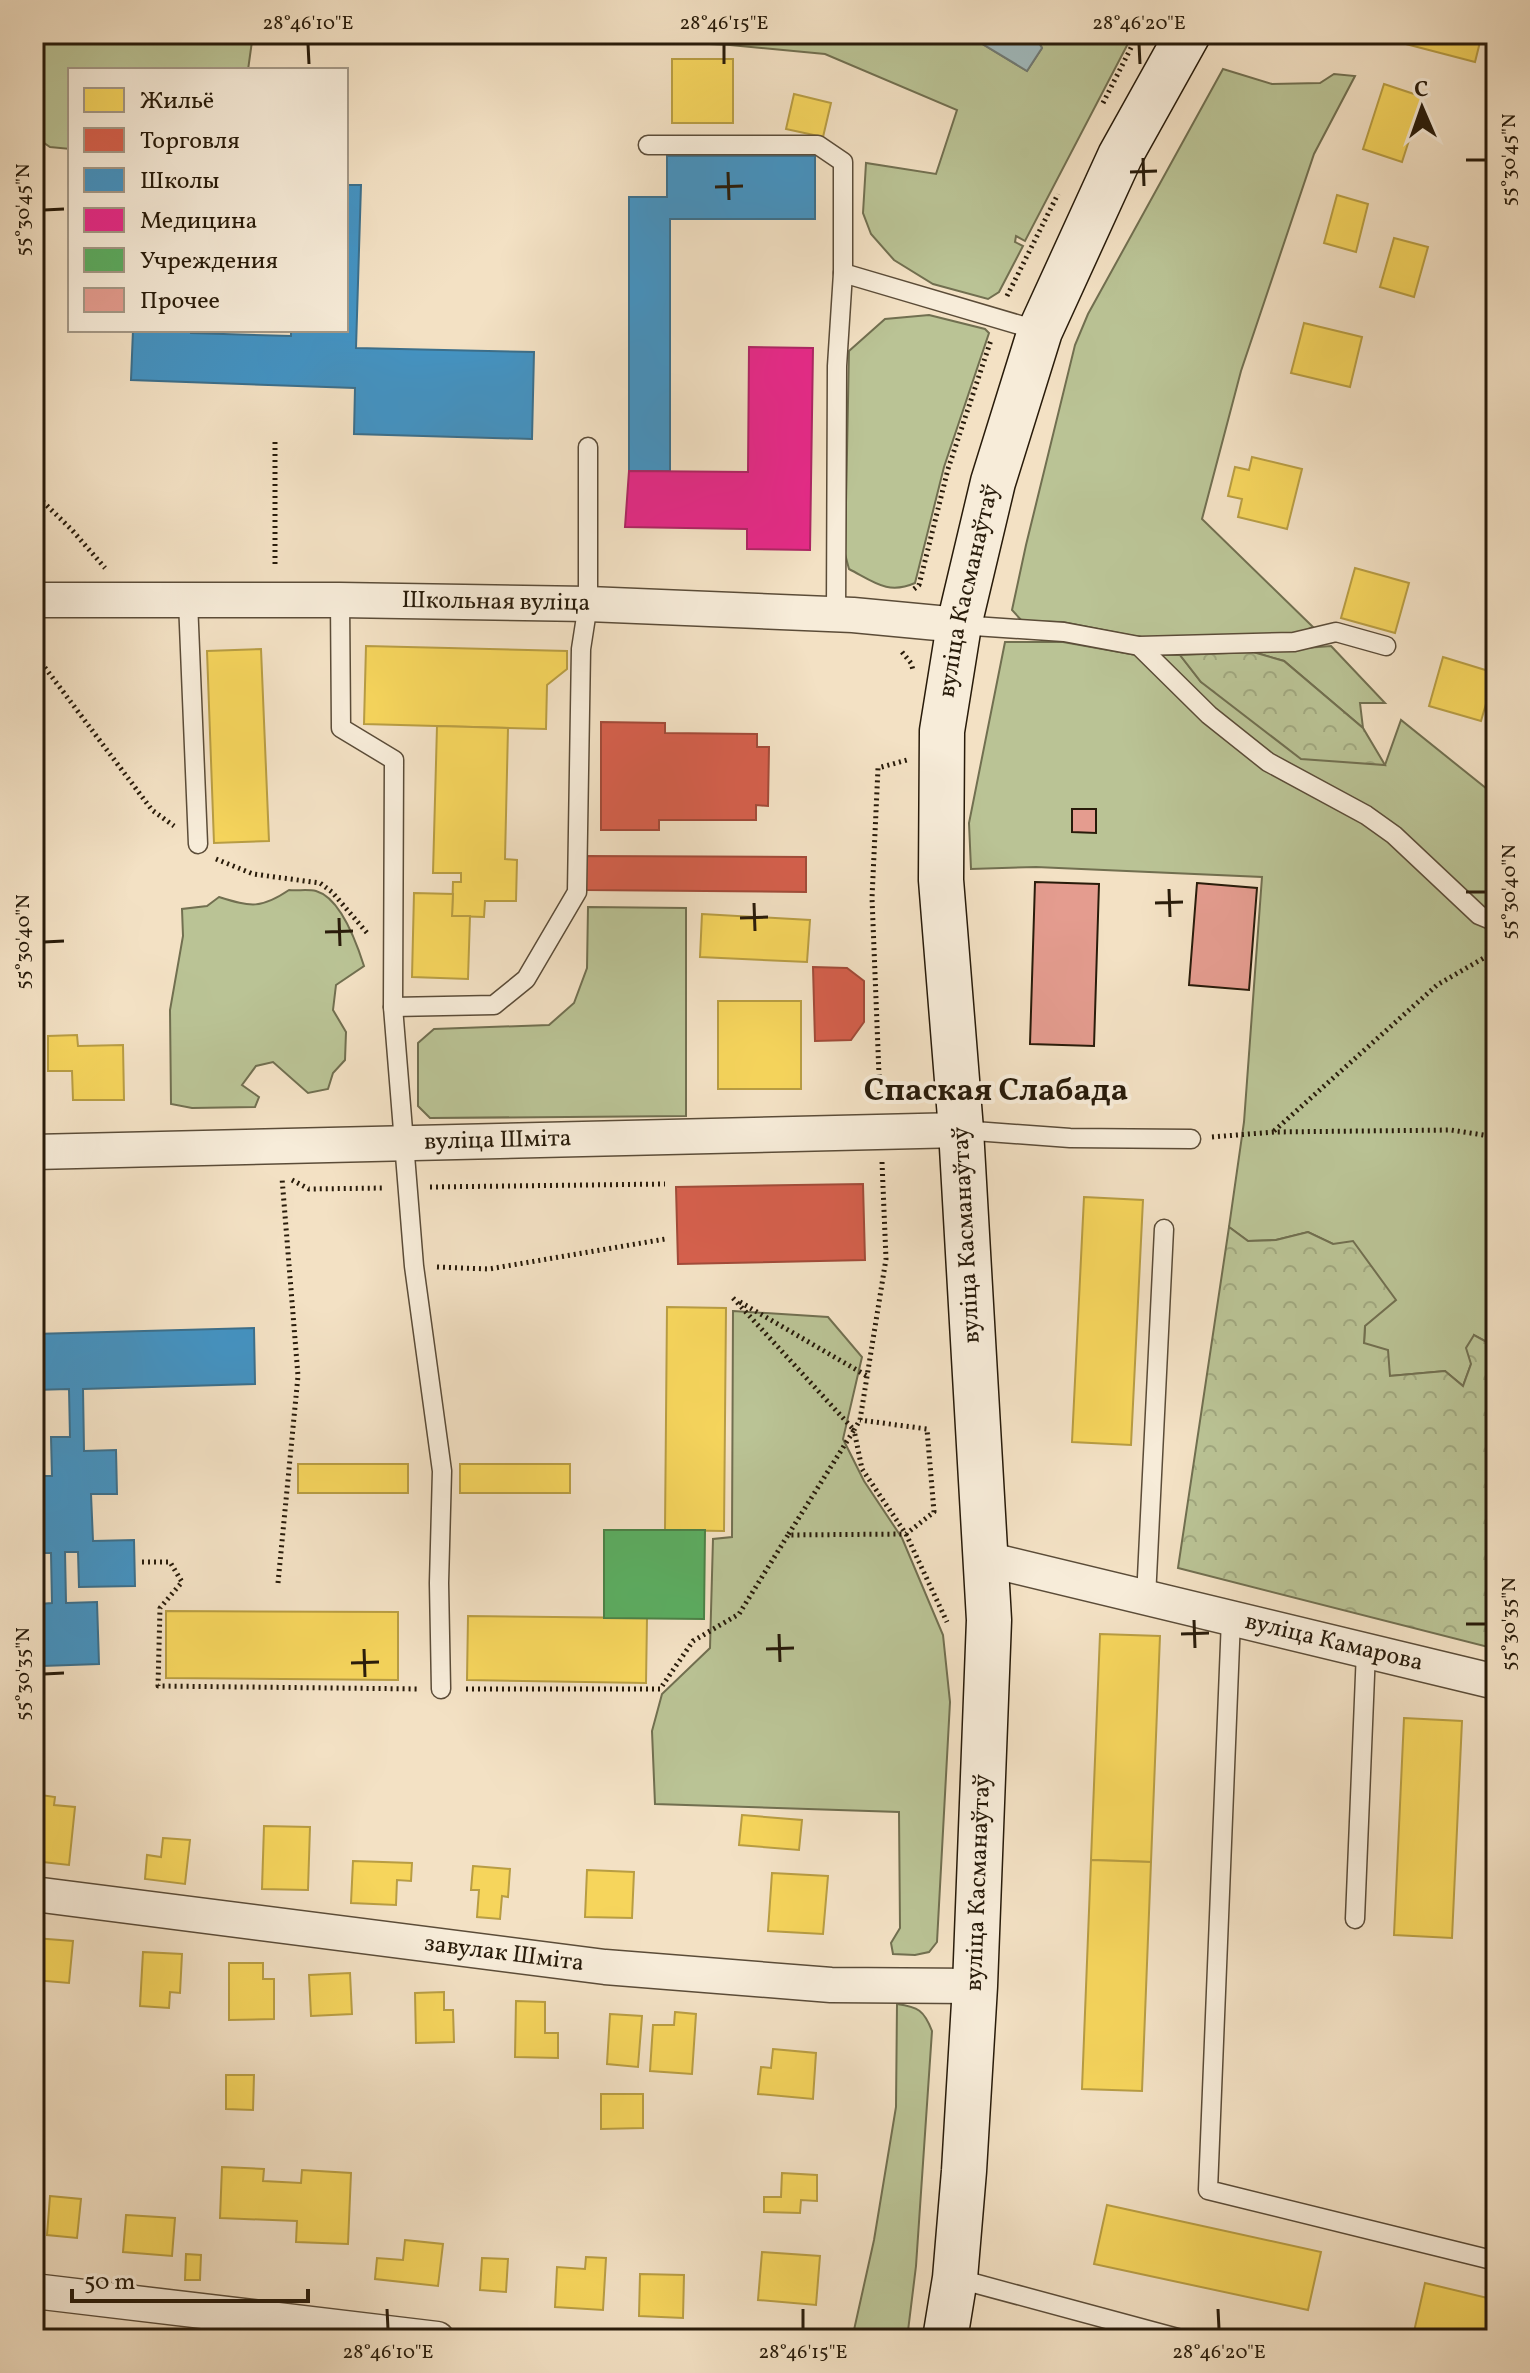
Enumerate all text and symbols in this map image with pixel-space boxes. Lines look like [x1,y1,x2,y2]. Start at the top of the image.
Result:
text: 28°46'10"E [263,10,353,38]
text: 28°46'15"E [680,10,768,38]
text: 28°46'20"E [1092,10,1186,38]
legend [68,68,348,332]
north arrow [1382,68,1462,148]
text: С [1414,75,1429,106]
text: Жильё [140,85,214,119]
text: 55°30'45"N [1496,113,1524,207]
text: Торговля [140,125,240,159]
text: 55°30'45"N [10,163,38,257]
text: Школы [140,165,220,199]
text: Медицина [140,205,258,239]
text: Учреждения [140,245,278,279]
text: Прочее [140,285,220,319]
street label: вуліца Касманаўтаў [931,481,1009,700]
street label: Школьная вуліца [401,584,591,621]
text: 55°30'40"N [1496,844,1524,940]
text: 55°30'40"N [10,894,38,990]
district label: Спаская Слабада [864,1070,1128,1114]
street label: вуліца Шміта [424,1122,572,1160]
street label: вуліца Касманаўтаў [944,1126,990,1344]
text: 55°30'35"N [1496,1577,1524,1671]
street label: вуліца Камарова [1242,1605,1427,1681]
text: 55°30'35"N [10,1627,38,1721]
street label: вуліца Касманаўтаў [958,1773,1000,1992]
street label: завулак Шміта [422,1927,586,1981]
scale bar [72,2253,308,2303]
text: 50 m [84,2266,136,2300]
text: 28°46'10"E [343,2339,433,2367]
text: 28°46'15"E [759,2339,847,2367]
text: 28°46'20"E [1172,2339,1266,2367]

